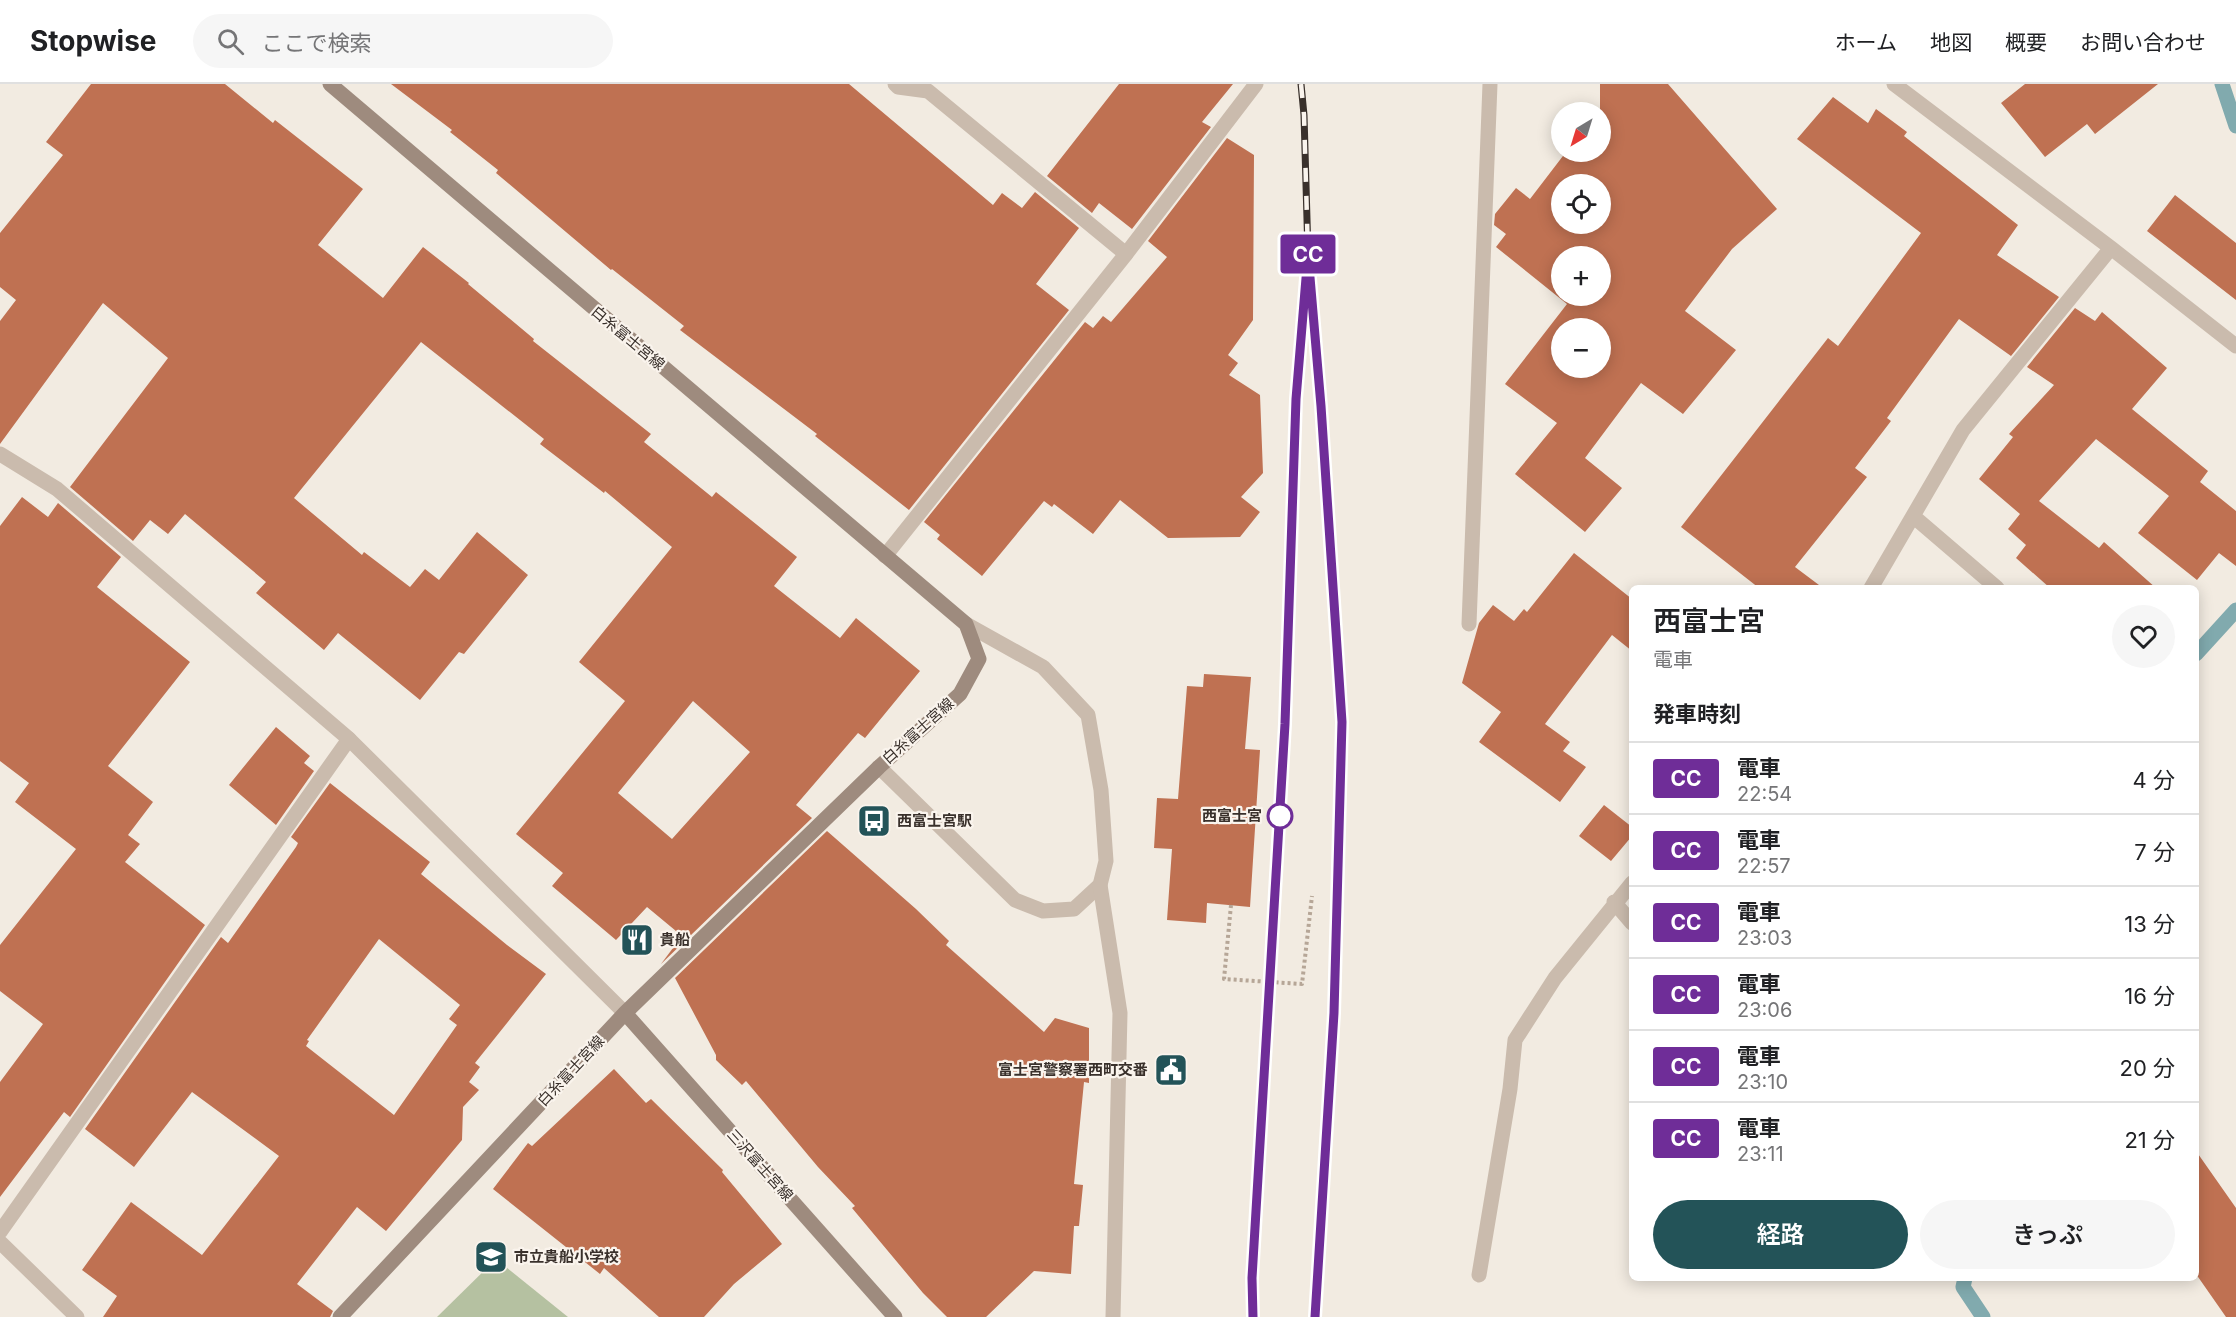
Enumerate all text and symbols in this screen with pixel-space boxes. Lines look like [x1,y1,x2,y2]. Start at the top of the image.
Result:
search box [193,14,613,68]
text: Stopwise [30,24,157,58]
icon: search [214,25,247,58]
text: ここで検索 [262,30,372,56]
text: ホーム [1835,30,1897,55]
text: 地図 [1930,30,1972,55]
text: 概要 [2005,30,2047,55]
text: お問い合わせ [2080,30,2206,55]
north arrow [1551,102,1611,162]
map controls [1551,102,1611,378]
button: locate [1551,174,1611,234]
line badge: CC [1281,234,1335,274]
text: CC [1292,242,1324,267]
button: + [1551,246,1611,306]
street label: 白糸富士宮線 [588,301,669,374]
button: − [1551,318,1611,378]
text: 西富士宮 [1653,604,1765,638]
button: heart [2112,605,2175,668]
text: 電車 [1653,648,1693,672]
street label: 白糸富士宮線 [878,693,957,768]
text: 発車時刻 [1653,701,1741,727]
text: 電車 [1737,755,1781,781]
text: CC [1670,766,1702,791]
text: 4 分 [2133,767,2175,793]
text: 22:54 [1737,782,1792,806]
bus stop icon: 西富士宮駅 [856,803,892,839]
marker: 西富士宮 [1267,803,1293,829]
place label: 西富士宮 [1202,806,1262,825]
place label: 西富士宮駅 [897,811,972,830]
text: 電車 [1737,827,1781,853]
text: CC [1670,838,1702,863]
text: 7 分 [2134,839,2175,865]
text: 22:57 [1737,854,1791,878]
text: 電車 [1737,899,1781,925]
text: CC [1670,910,1702,935]
text: 13 分 [2124,911,2175,937]
restaurant icon: 貴船 [619,922,655,958]
text: 23:03 [1737,926,1792,950]
place label: 貴船 [660,930,690,949]
text: 電車 [1737,971,1781,997]
text: CC [1670,982,1702,1007]
text: 16 分 [2124,983,2175,1009]
text: 23:06 [1737,998,1792,1022]
street label: 白糸富士宮線 [533,1031,608,1110]
text: 電車 [1737,1043,1781,1069]
public building icon: 富士宮警察署西町交番 [1153,1052,1189,1088]
text: CC [1670,1054,1702,1079]
text: 20 分 [2120,1055,2175,1081]
place label: 富士宮警察署西町交番 [998,1060,1148,1079]
text: 23:10 [1737,1070,1788,1094]
text: 電車 [1737,1115,1781,1141]
street label: 三沢富士宮線 [723,1125,798,1204]
text: CC [1670,1126,1702,1151]
text: 21 分 [2124,1127,2175,1153]
text: 23:11 [1737,1142,1784,1166]
button: 経路 [1653,1200,1908,1269]
button: きっぷ [1920,1200,2175,1269]
school or university icon: 市立貴船小学校 [473,1239,509,1275]
place label: 市立貴船小学校 [514,1247,619,1266]

